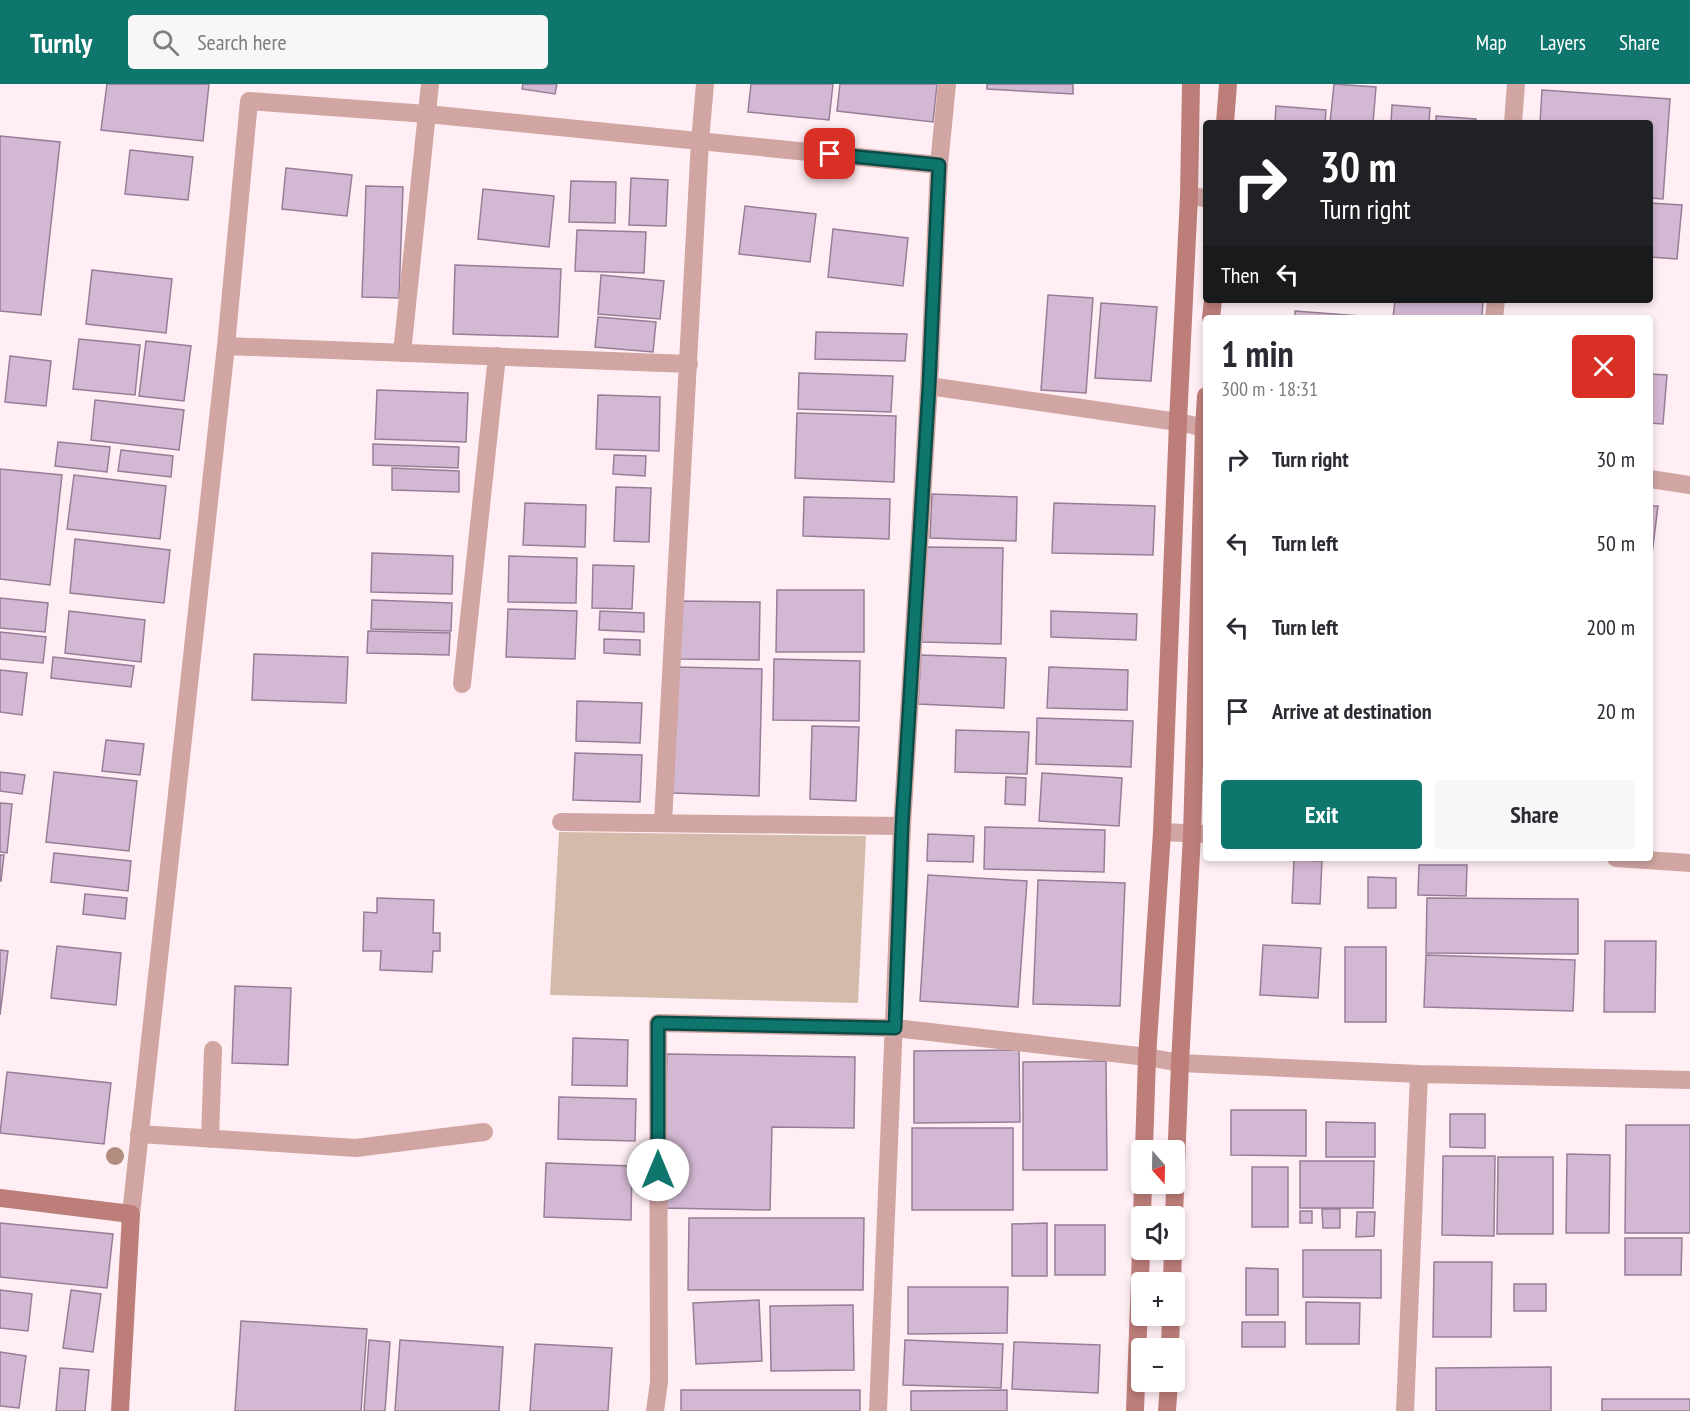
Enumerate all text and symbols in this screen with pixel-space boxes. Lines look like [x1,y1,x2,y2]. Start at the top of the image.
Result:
search box [128,15,548,69]
text: Turnly [30,24,92,61]
icon: search [149,26,182,59]
text: Search here [197,28,287,56]
text: Map [1476,29,1507,56]
text: Layers [1540,29,1586,56]
text: Share [1619,29,1660,56]
pin [804,128,855,179]
icon: arrive [813,137,846,170]
text: 30 m [1320,139,1397,194]
icon: right [1221,144,1299,222]
text: Turn right [1320,192,1411,226]
icon: left [1271,258,1304,291]
text: Then [1221,261,1259,289]
text: 1 min [1221,330,1294,377]
button: close [1572,335,1635,398]
text: 300 m · 18:31 [1221,376,1318,402]
icon: right [1221,443,1254,476]
text: Turn right [1272,445,1349,473]
text: 30 m [1596,445,1635,473]
icon: left [1221,527,1254,560]
text: Turn left [1272,529,1338,557]
text: 50 m [1596,529,1635,557]
icon: left [1221,611,1254,644]
text: Turn left [1272,613,1338,641]
text: 200 m [1586,613,1635,641]
icon: arrive [1221,695,1254,728]
text: Arrive at destination [1272,697,1432,725]
text: 20 m [1596,697,1635,725]
button: Exit [1221,780,1422,849]
button: Share [1434,780,1635,849]
position arrow [626,1138,690,1202]
north arrow [1131,1140,1185,1194]
map controls [1131,1140,1185,1392]
button: sound [1131,1206,1185,1260]
button: + [1131,1272,1185,1326]
button: − [1131,1338,1185,1392]

